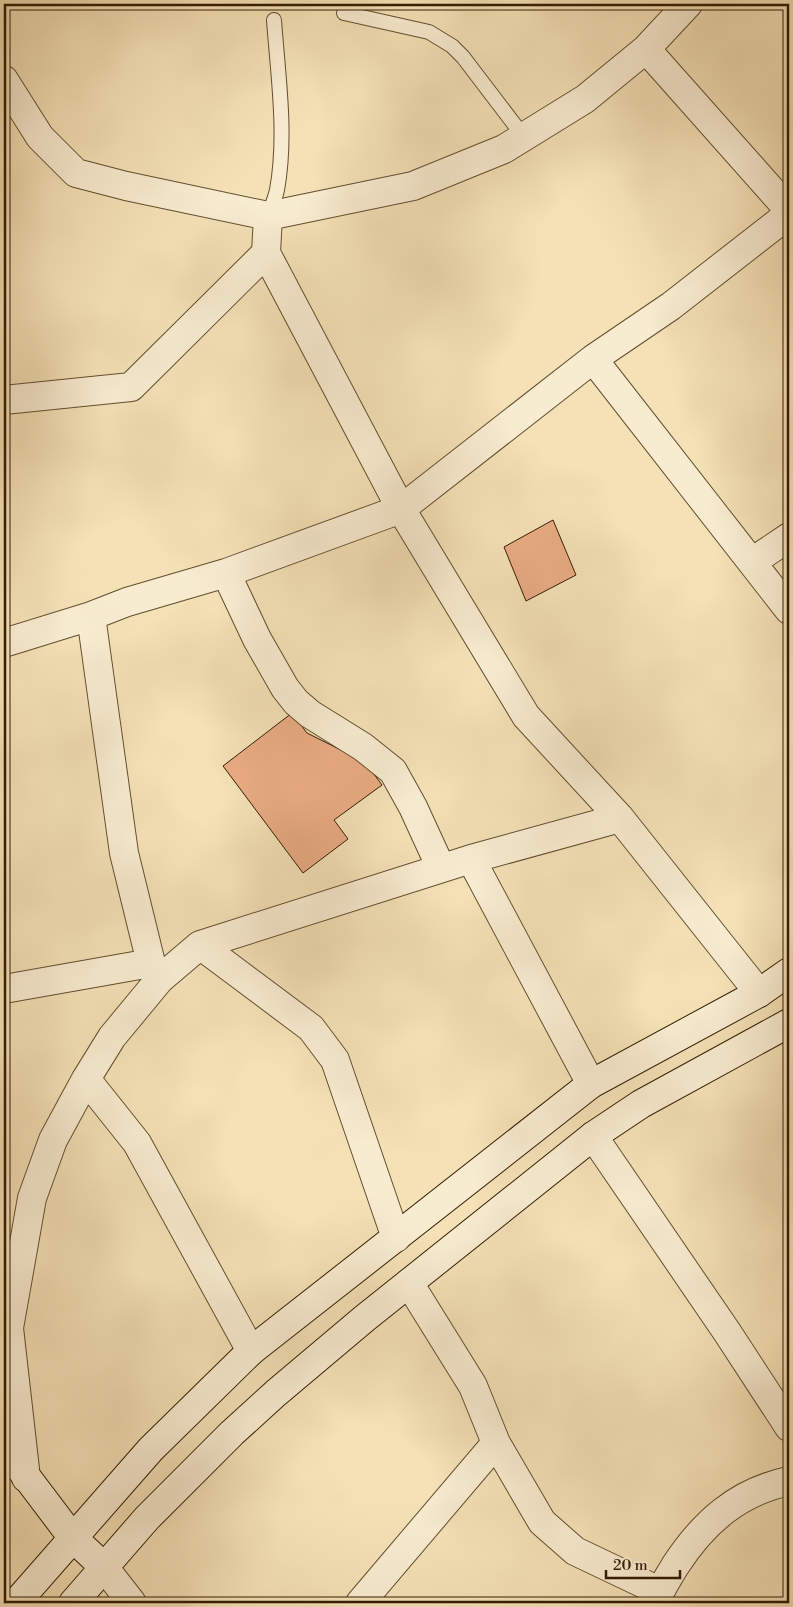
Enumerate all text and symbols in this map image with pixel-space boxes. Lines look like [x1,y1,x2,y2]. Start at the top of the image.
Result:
scale bar [606,1547,679,1579]
text: 20 m [613,1556,648,1575]

